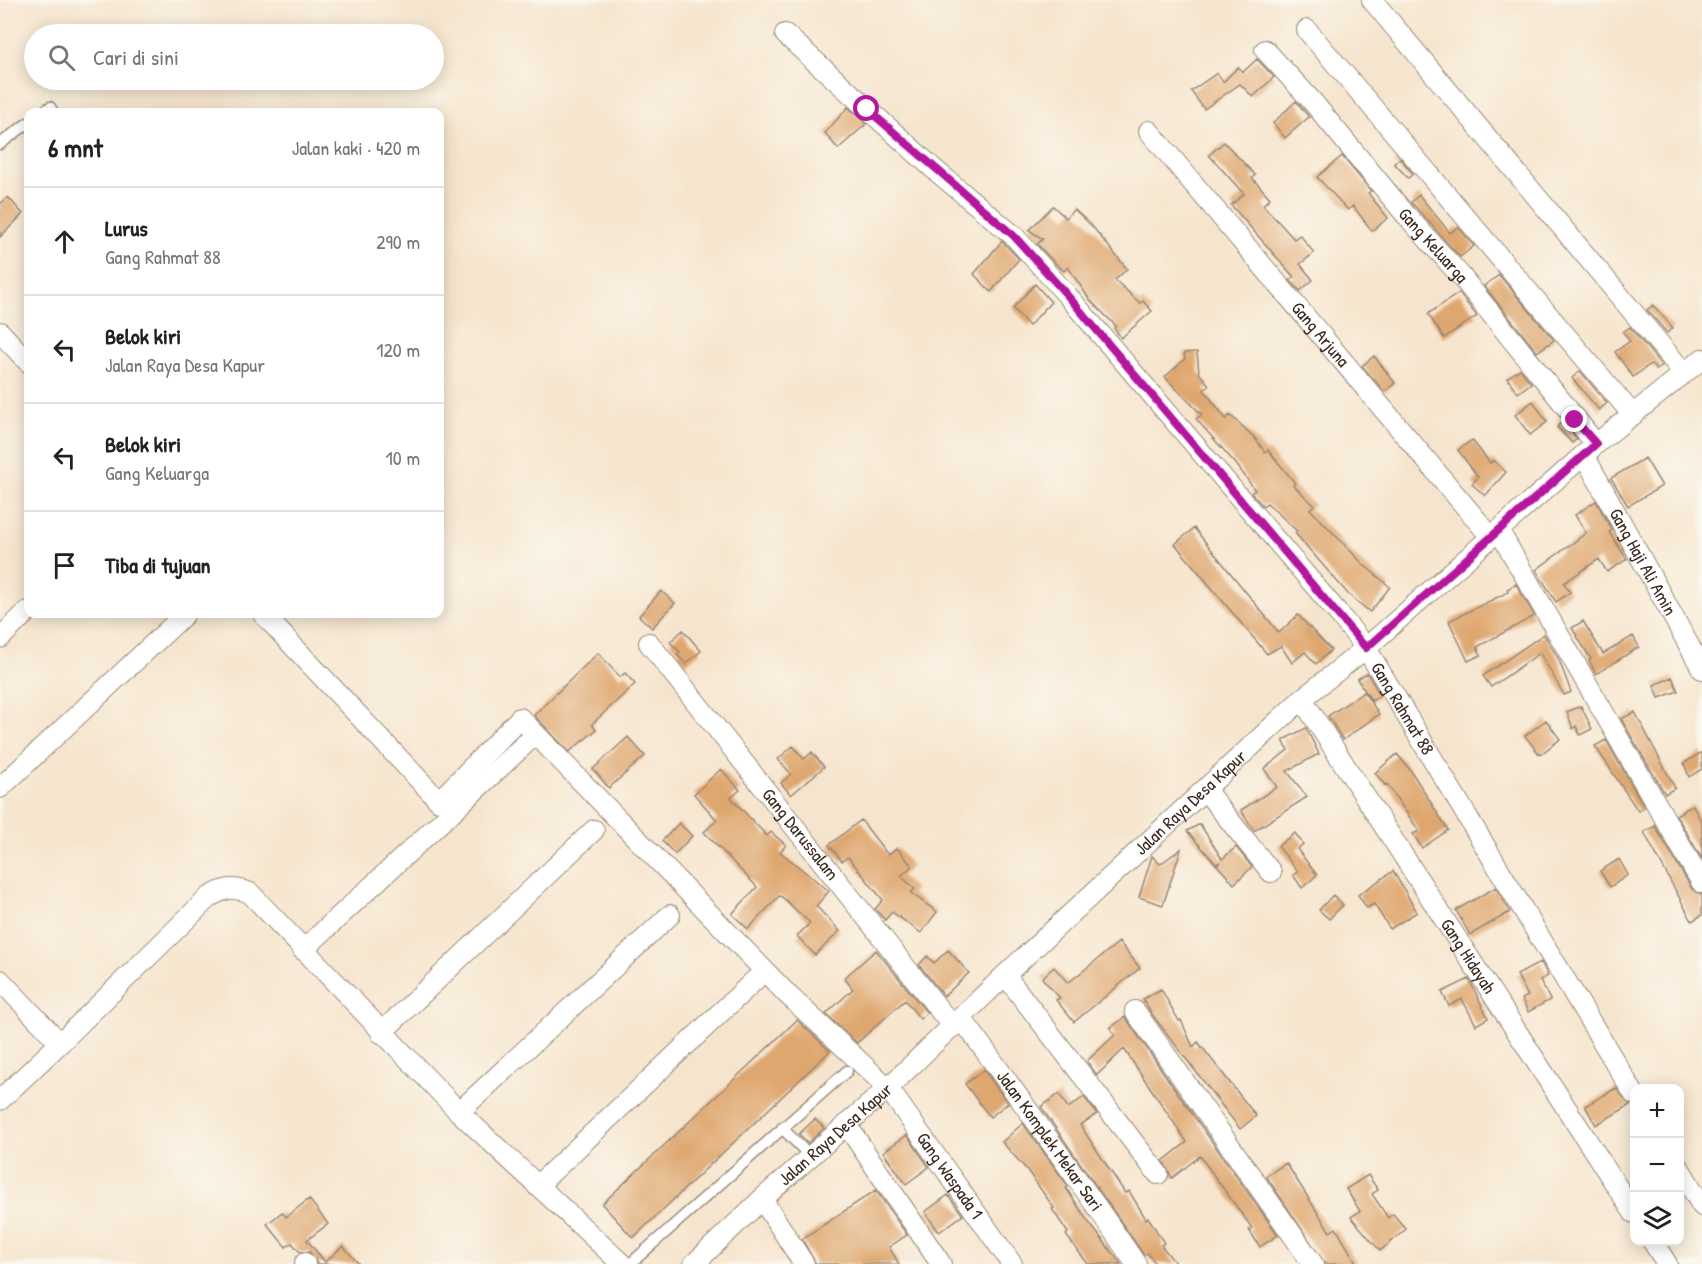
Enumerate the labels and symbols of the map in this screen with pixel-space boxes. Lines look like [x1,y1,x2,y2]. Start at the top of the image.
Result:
route start [853,95,879,121]
street label: Gang Keluarga [1393,202,1475,288]
street label: Gang Arjuna [1286,296,1356,372]
route end [1561,406,1587,432]
street label: Gang Haji Ali Amin [1604,503,1683,620]
street label: Gang Rahmat 88 [1365,657,1440,760]
street label: Jalan Raya Desa Kapur [1129,744,1252,860]
street label: Gang Darussalam [757,783,845,885]
street label: Gang Hidayah [1435,913,1502,999]
street label: Jalan Komplek Mekar Sari [991,1065,1109,1216]
street label: Jalan Raya Desa Kapur [773,1077,898,1191]
street label: Gang Waspada 1 [911,1127,989,1224]

